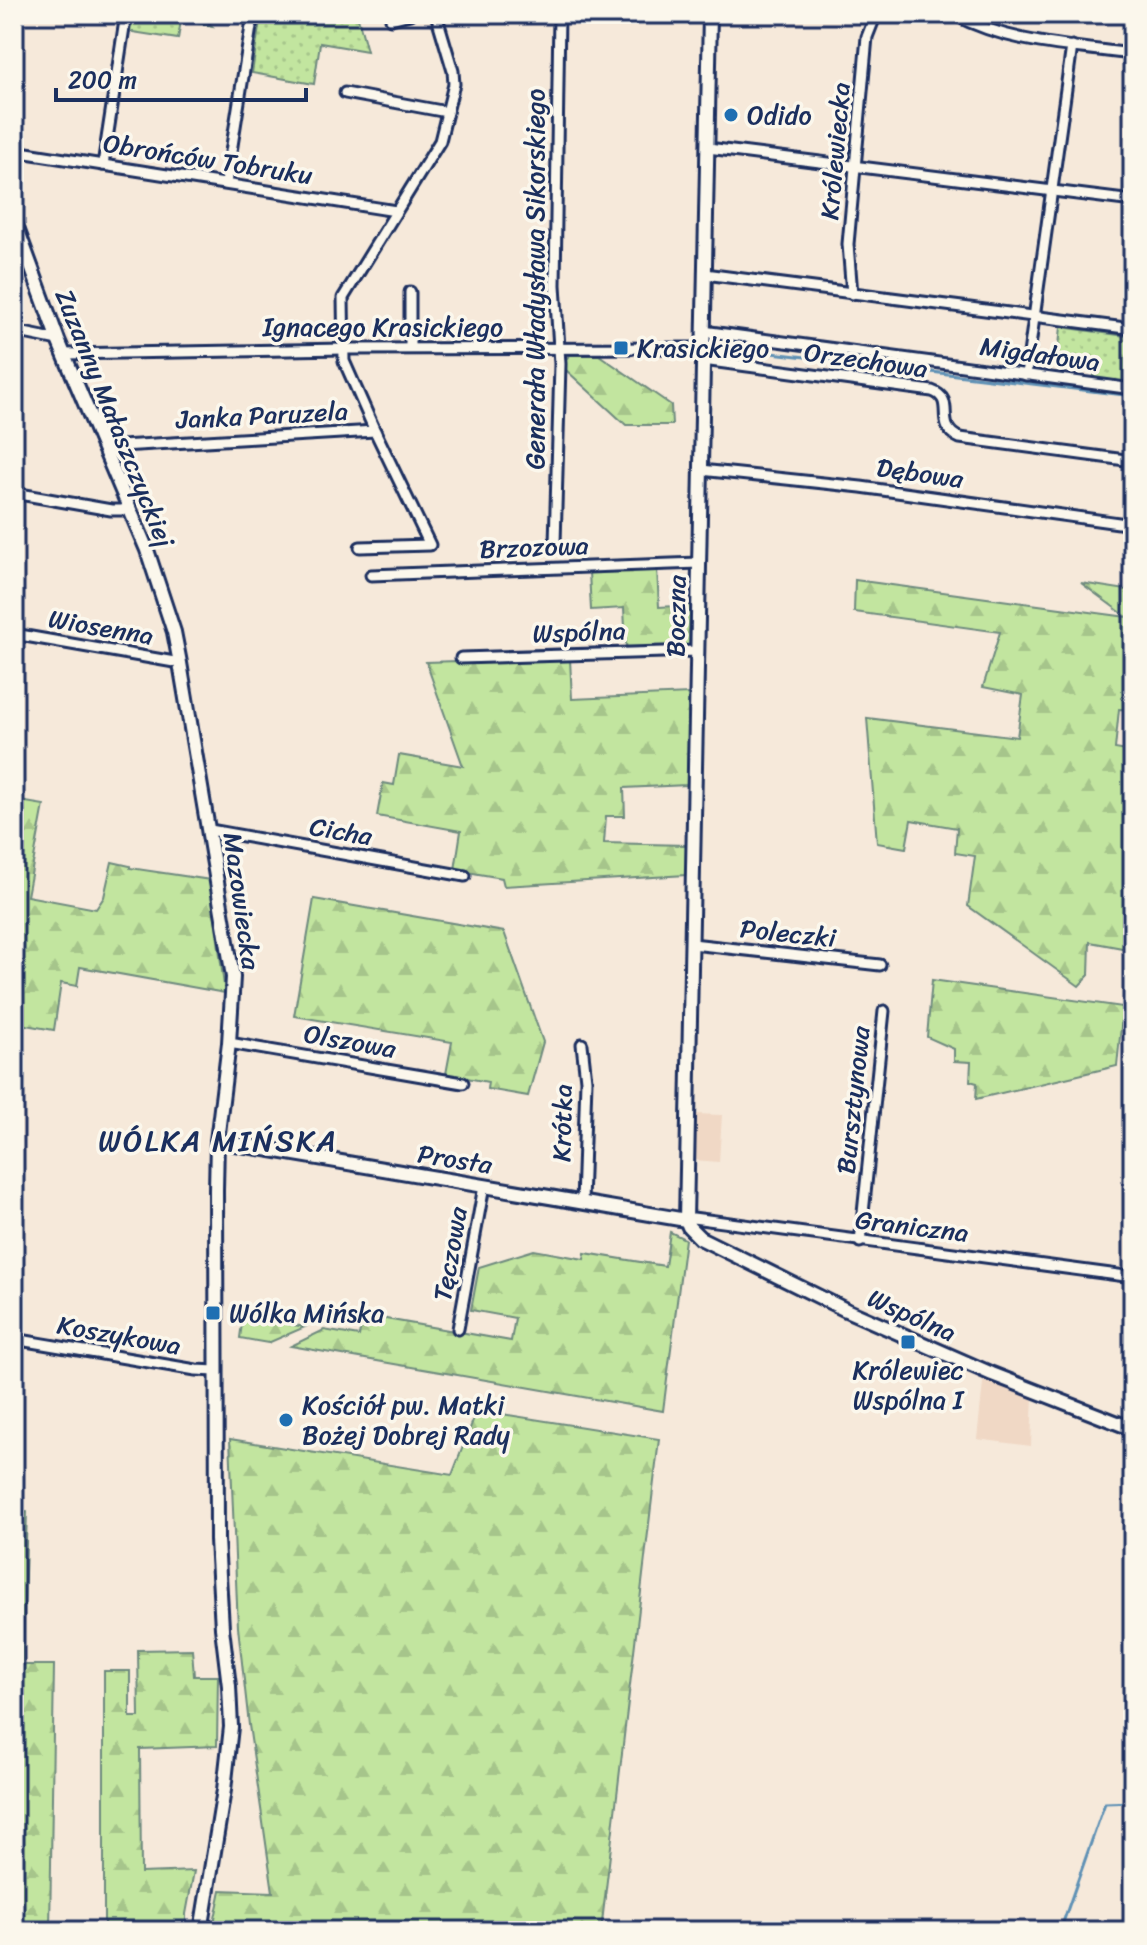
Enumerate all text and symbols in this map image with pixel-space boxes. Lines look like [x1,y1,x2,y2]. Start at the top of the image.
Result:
scale bar [56,52,306,102]
text: 200 m [68,59,137,101]
street label: Królewiecka [806,80,864,222]
street label: Generała Władysława Sikorskiego [512,88,558,469]
place label: Odido [747,92,812,138]
marker: Odido [722,106,740,124]
street label: Obrońców Tobruku [100,120,316,198]
street label: Zuzanny Małaszczyckiej [42,282,188,556]
street label: Ignacego Krasickiego [262,304,503,350]
street label: Migdałowa [977,323,1103,385]
place label: Krasickiego [637,325,769,371]
street label: Orzechowa [801,329,931,391]
marker: Krasickiego [612,339,630,357]
street label: Janka Paruzela [174,388,349,443]
street label: Dębowa [874,444,967,502]
street label: Brzozowa [479,522,589,572]
street label: Boczna [652,574,700,657]
street label: Wiosenna [45,595,157,659]
street label: Wspólna [532,607,626,657]
street label: Cicha [306,803,377,859]
street label: Mazowiecka [210,829,275,974]
street label: Poleczki [738,905,839,961]
street label: Olszowa [300,1010,401,1072]
street label: Bursztynowa [822,1023,884,1176]
street label: Krótka [538,1084,586,1162]
district label: WÓLKA MIŃSKA [98,1114,338,1168]
street label: Prosta [414,1130,497,1188]
street label: Graniczna [853,1196,971,1256]
street label: Tęczowa [419,1202,481,1305]
street label: Wspólna [860,1275,964,1355]
place label: Wólka Mińska [229,1290,384,1336]
street label: Koszykowa [54,1302,184,1368]
marker: Wólka Mińska [204,1304,222,1322]
marker: Królewiec Wspólna I [899,1333,917,1351]
place label: Królewiec Wspólna I [852,1347,965,1423]
place label: Kościół pw. Matki Bożej Dobrej Rady [302,1382,511,1458]
marker: Kościół pw. Matki Bożej Dobrej Rady [277,1411,295,1429]

